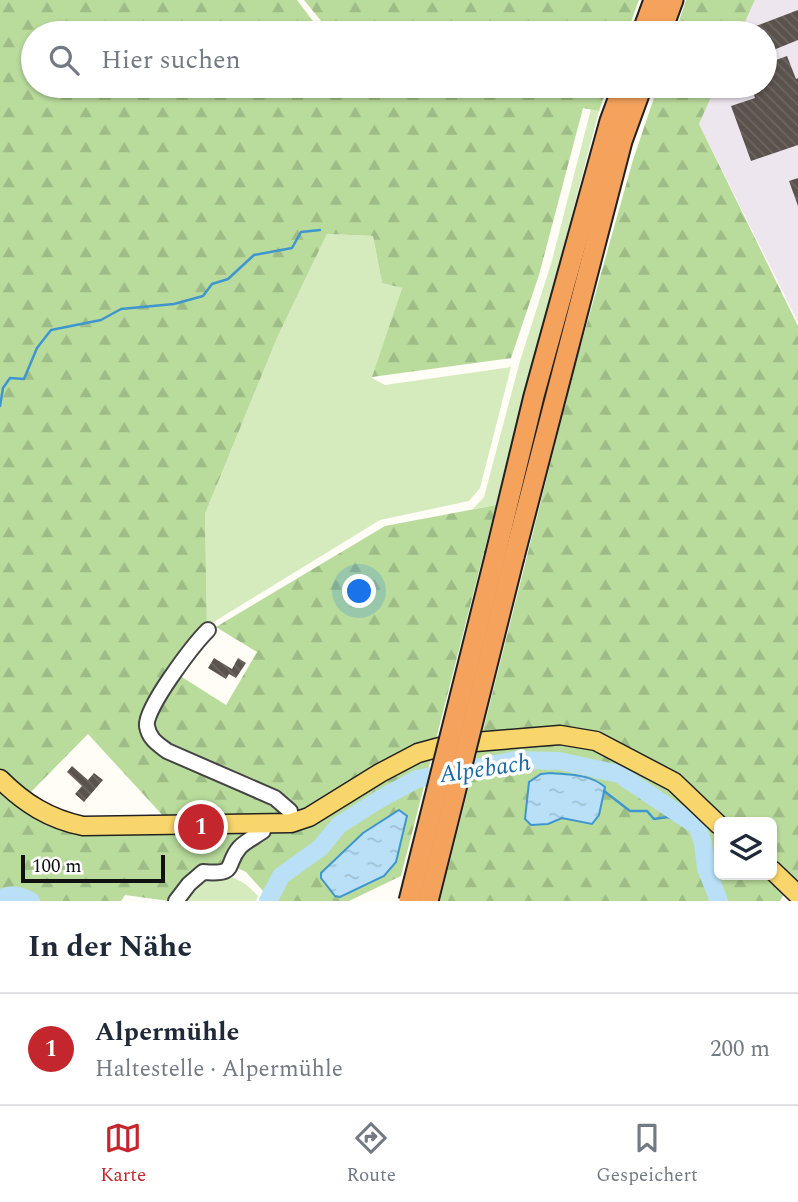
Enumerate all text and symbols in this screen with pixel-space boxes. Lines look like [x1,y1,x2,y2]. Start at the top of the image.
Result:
search box [21,21,777,98]
text: Hier suchen [101,40,241,80]
icon: search [45,41,83,79]
your location [342,574,376,608]
water label: Alpebach [436,745,533,793]
pin: 1 [178,801,224,853]
map controls [714,817,777,880]
button: layers [714,817,777,880]
scale bar [21,852,164,884]
text: 100 m [32,852,82,881]
text: In der Nähe [28,924,192,970]
text: Alpermühle [95,1012,239,1052]
text: 1 [45,1032,57,1067]
text: 200 m [710,1032,770,1067]
text: Haltestelle · Alpermühle [95,1052,343,1087]
tab: Karte [100,1119,146,1190]
tab: Route [346,1119,396,1190]
tab: Gespeichert [596,1119,698,1190]

